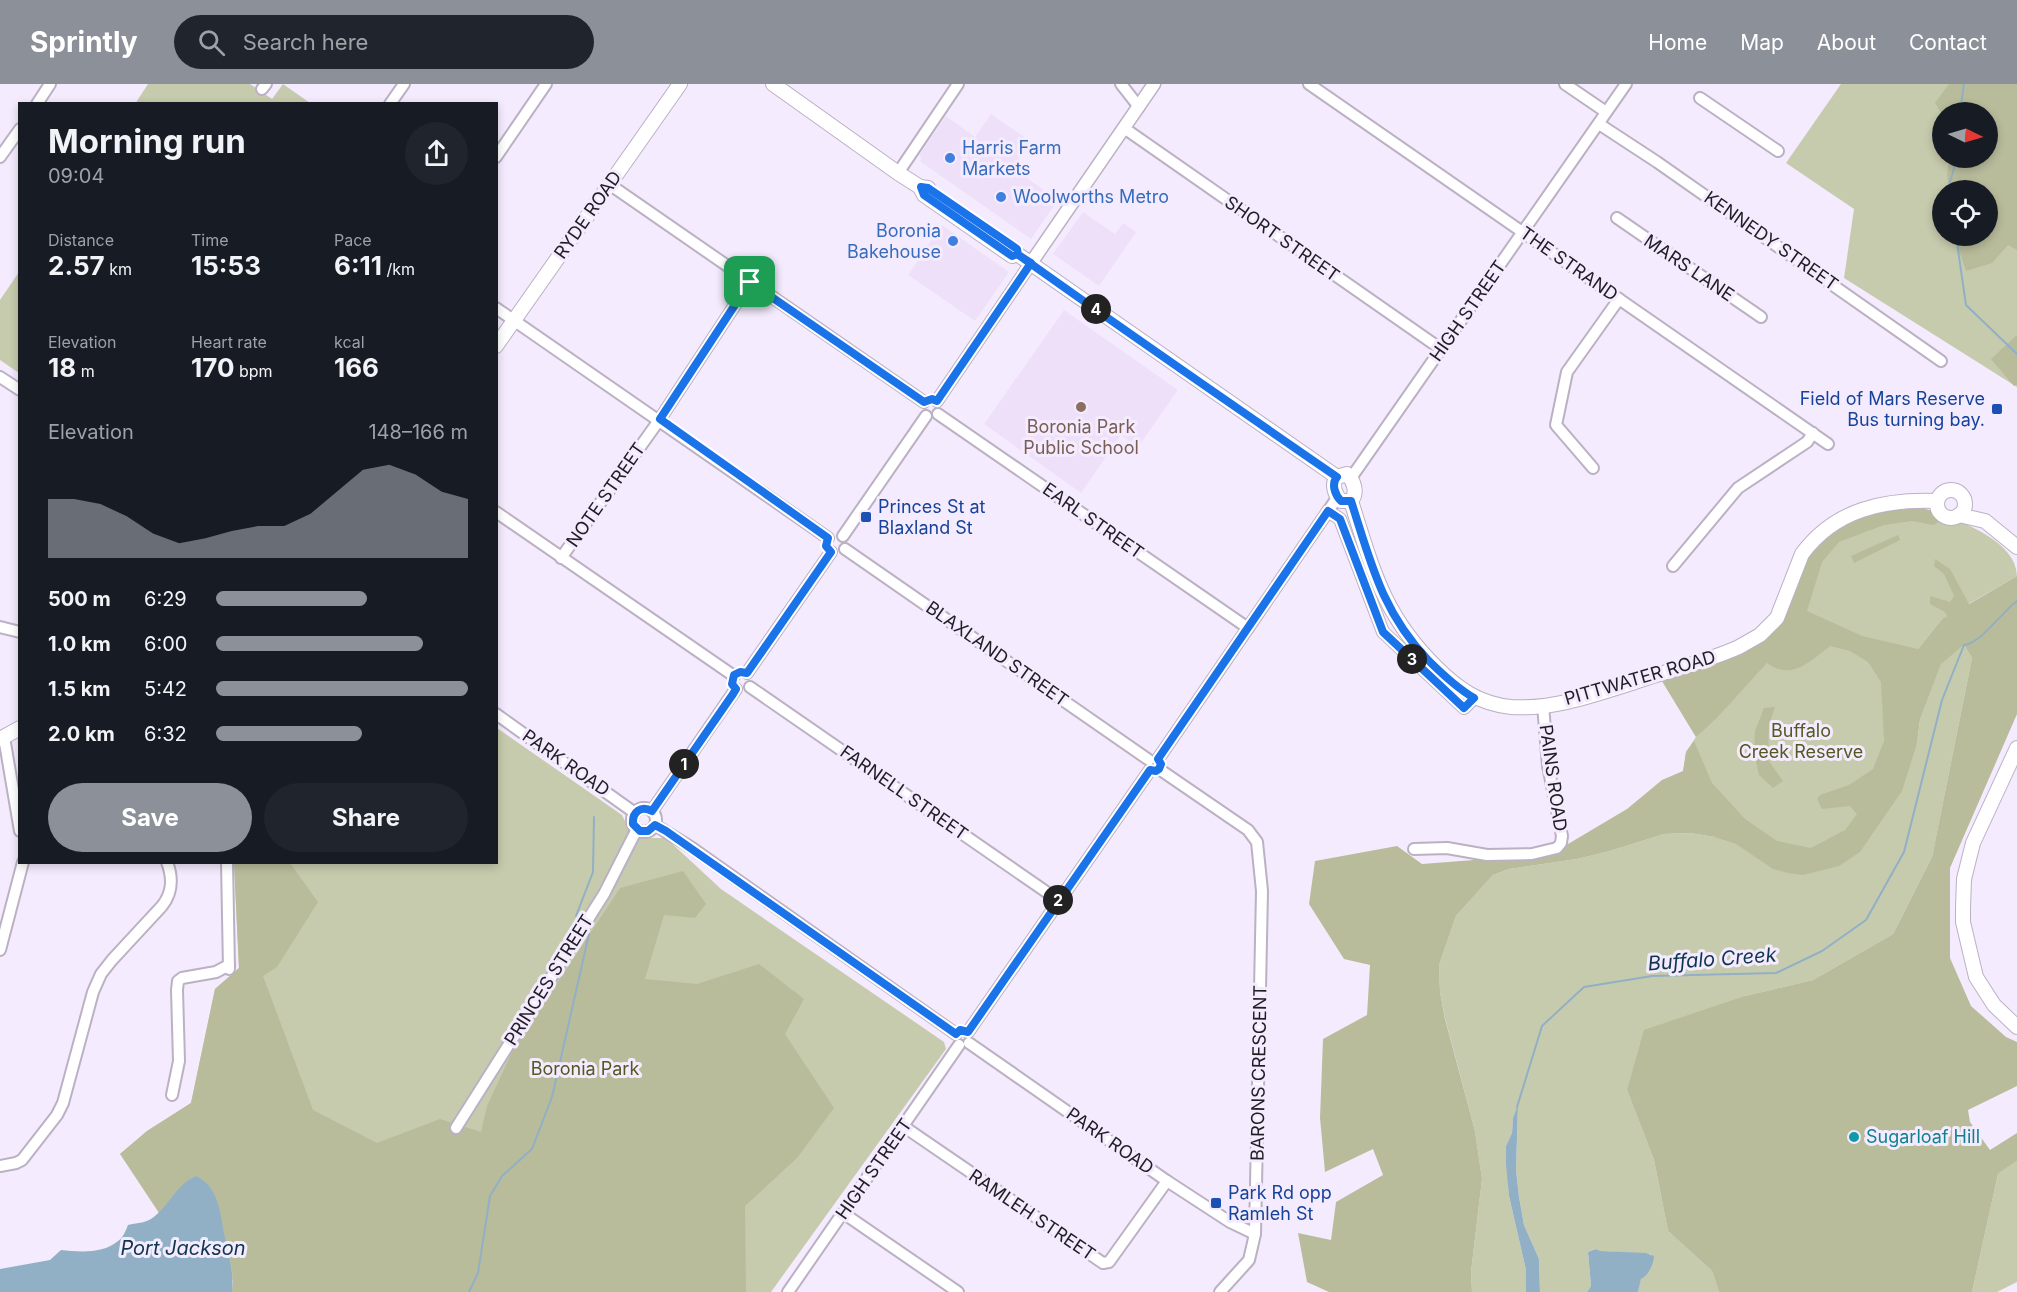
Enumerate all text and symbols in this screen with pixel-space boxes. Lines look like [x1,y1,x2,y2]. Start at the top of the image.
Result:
search box [174,15,594,69]
text: Sprintly [30,25,138,59]
icon: search [195,26,228,59]
text: Search here [243,29,368,55]
text: Home [1648,30,1707,55]
text: Map [1740,30,1784,55]
text: About [1817,30,1876,55]
text: Contact [1909,30,1987,55]
north arrow [1932,102,1998,168]
map controls [1932,102,1998,246]
text: Morning run [48,121,246,161]
button: share [405,122,468,185]
place label: Harris Farm Markets [962,137,1062,179]
marker: Harris Farm Markets [943,151,957,165]
text: 09:04 [48,164,104,188]
street label: RYDE ROAD [550,167,626,263]
button: locate [1932,180,1998,246]
place label: Woolworths Metro [1013,186,1169,207]
street label: KENNEDY STREET [1700,187,1842,295]
marker: Woolworths Metro [994,190,1008,204]
street label: SHORT STREET [1221,191,1344,286]
place label: Boronia Bakehouse [847,220,941,262]
street label: THE STRAND [1516,222,1622,305]
text: Distance [48,230,114,250]
text: Time [191,230,229,250]
text: Pace [334,230,372,250]
street label: MARS LANE [1640,230,1738,305]
marker: Boronia Bakehouse [946,234,960,248]
text: 2.57 [48,250,105,281]
text: 15:53 [191,250,261,281]
text: 6:11 [334,250,382,281]
pin [724,256,775,307]
street label: HIGH STREET [1425,256,1510,365]
text: km [105,259,132,279]
text: /km [382,259,415,279]
icon: arrive [733,265,766,298]
pin: 4 [1081,294,1111,324]
text: 4 [1091,299,1101,319]
text: Elevation [48,332,117,352]
text: Heart rate [191,332,267,352]
text: kcal [334,332,365,352]
text: 18 [48,352,76,383]
text: 170 [191,352,234,383]
text: 166 [334,352,379,383]
text: m [76,361,95,381]
text: bpm [234,361,273,381]
place label: Field of Mars Reserve Bus turning bay. [1800,388,1985,430]
marker: Boronia Park Public School [1074,400,1088,414]
marker: Field of Mars Reserve Bus turning bay. [1990,402,2004,416]
place label: Boronia Park Public School [1023,416,1139,458]
text: Elevation [48,420,134,444]
text: 148–166 m [368,420,468,444]
street label: NOTE STREET [562,439,649,551]
street label: EARL STREET [1039,478,1148,563]
place label: Princes St at Blaxland St [878,496,985,538]
marker: Princes St at Blaxland St [859,510,873,524]
text: 500 m [48,587,111,611]
text: 6:29 [144,587,187,611]
street label: BLAXLAND STREET [922,597,1072,711]
text: 1.0 km [48,632,111,656]
text: 6:00 [144,632,187,656]
pin: 3 [1397,644,1427,674]
street label: PITTWATER ROAD [1562,646,1718,709]
text: 3 [1407,649,1417,669]
text: 1.5 km [48,677,111,701]
text: 5:42 [144,677,187,701]
park label: Buffalo Creek Reserve [1739,720,1863,762]
text: 2.0 km [48,722,115,746]
text: 6:32 [144,722,187,746]
street label: PAINS ROAD [1536,723,1571,833]
street label: PARK ROAD [519,725,614,800]
street label: FARNELL STREET [836,741,972,844]
pin: 1 [669,749,699,779]
text: 1 [681,754,687,774]
button: Save [48,783,252,852]
button: Share [264,783,468,852]
pin: 2 [1043,885,1073,915]
text: 2 [1053,890,1063,910]
street label: PRINCES STREET [500,911,597,1049]
water label: Buffalo Creek [1647,942,1778,975]
street label: BARONS CRESCENT [1246,985,1271,1161]
park label: Boronia Park [531,1058,639,1079]
street label: PARK ROAD [1063,1103,1158,1178]
street label: HIGH STREET [831,1114,916,1223]
place label: Sugarloaf Hill [1866,1126,1980,1147]
marker: Sugarloaf Hill [1847,1130,1861,1144]
street label: RAMLEH STREET [965,1165,1099,1265]
place label: Park Rd opp Ramleh St [1228,1182,1332,1224]
marker: Park Rd opp Ramleh St [1209,1196,1223,1210]
water label: Port Jackson [120,1236,246,1260]

